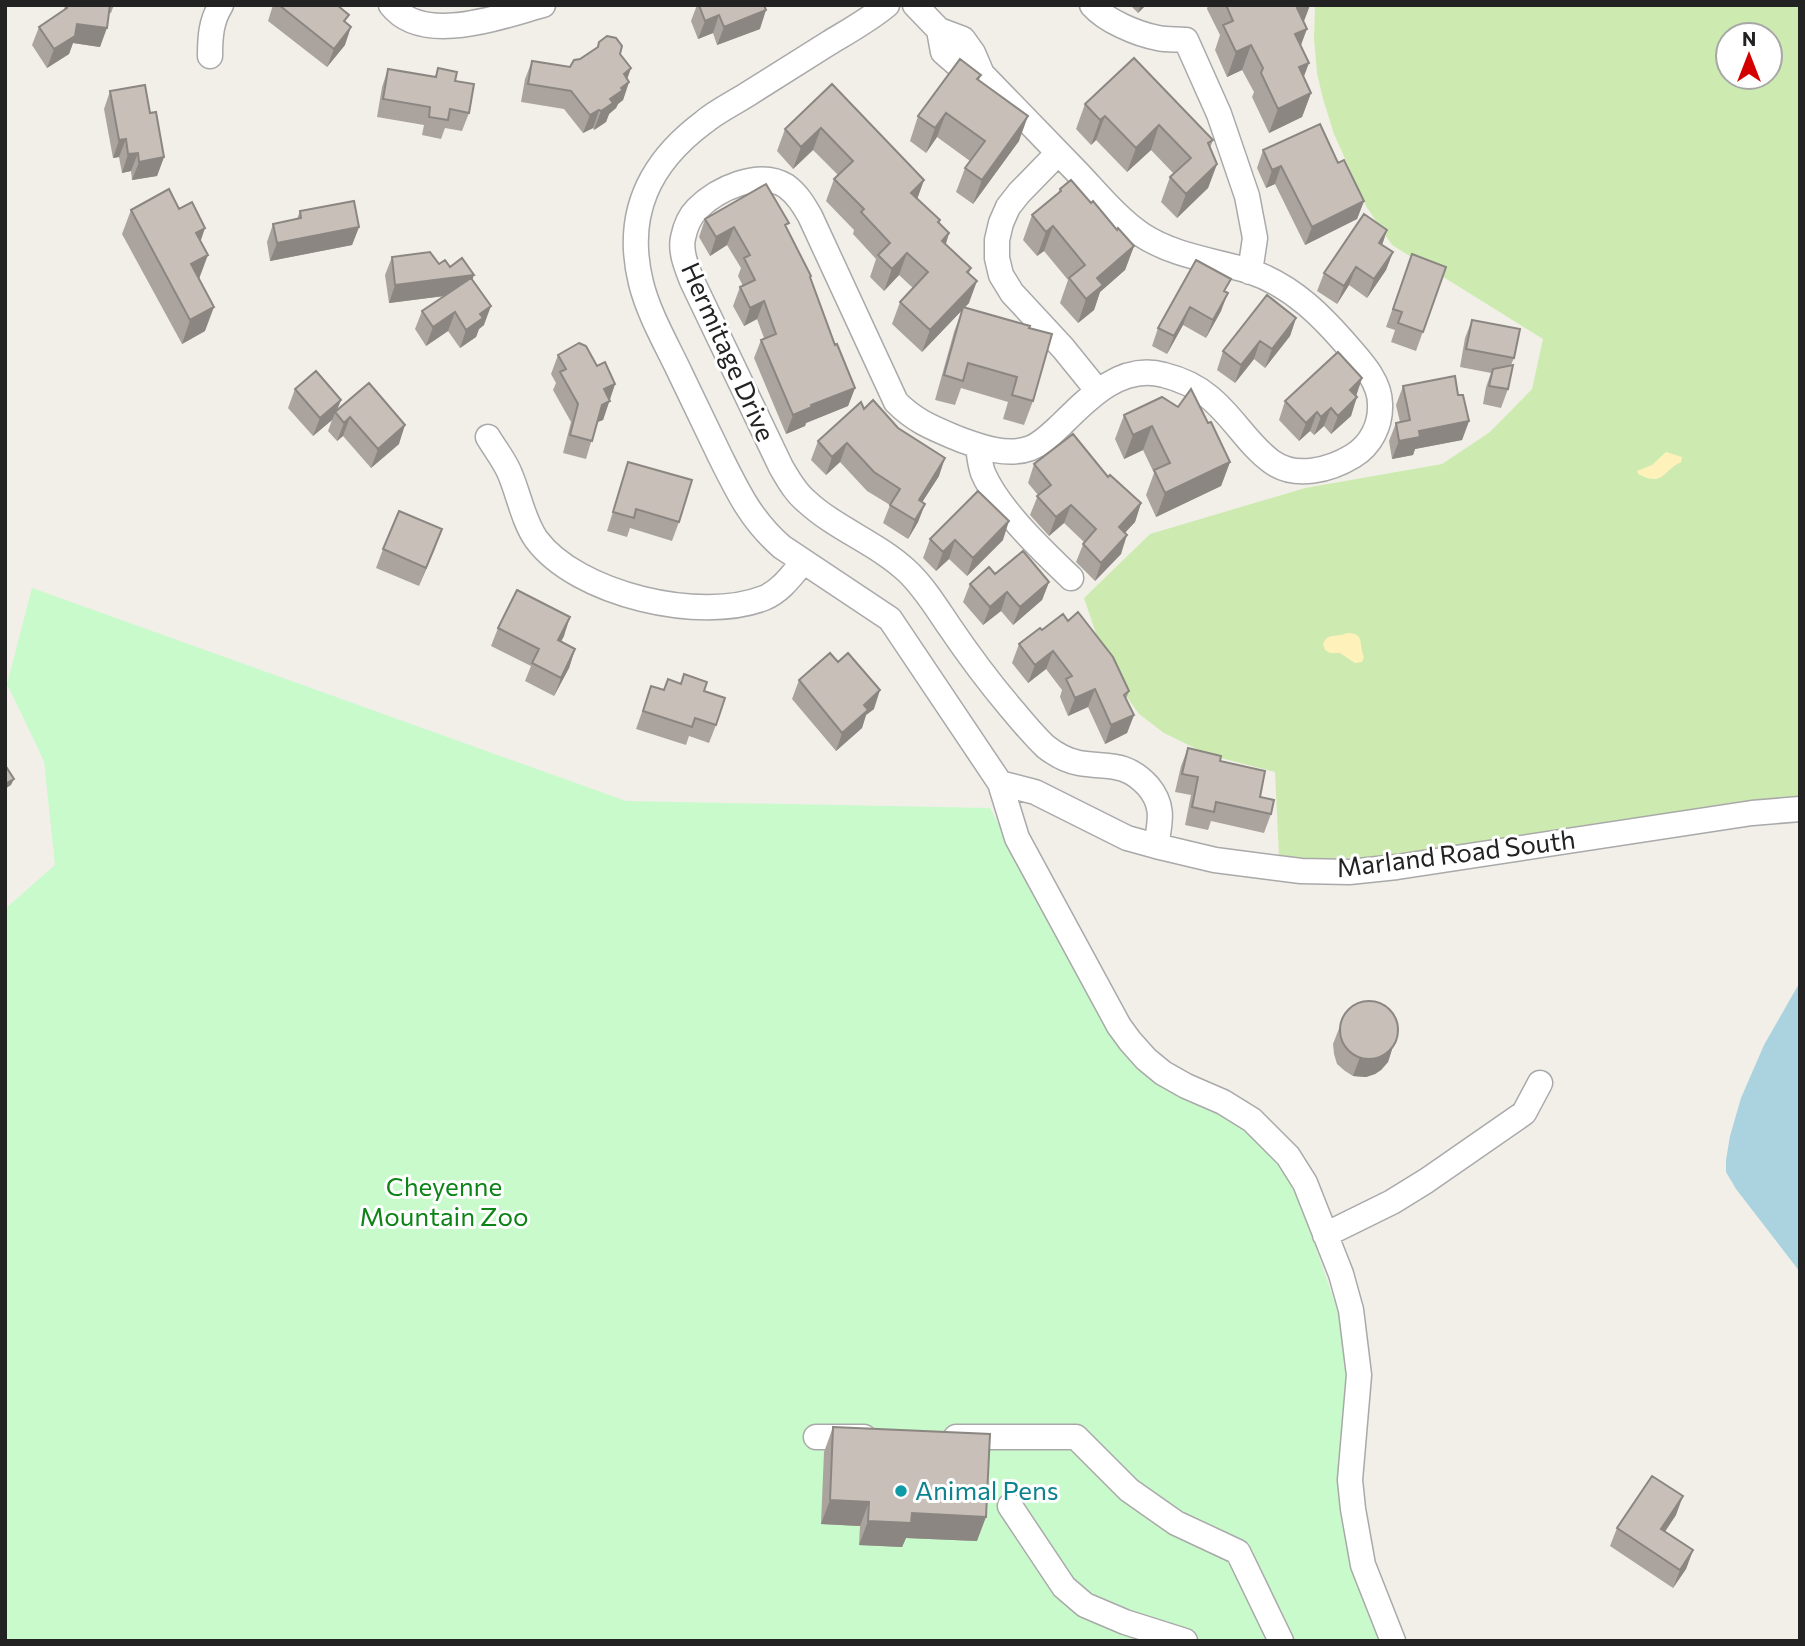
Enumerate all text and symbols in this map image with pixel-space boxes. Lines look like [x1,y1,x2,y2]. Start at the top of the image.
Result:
north arrow [1714,21,1784,91]
text: N [1742,27,1756,50]
street label: Hermitage Drive [676,257,783,446]
street label: Marland Road South [1335,822,1577,883]
park label: Cheyenne Mountain Zoo [359,1170,529,1231]
place label: Animal Pens [915,1474,1059,1505]
marker: Animal Pens [893,1483,909,1499]

